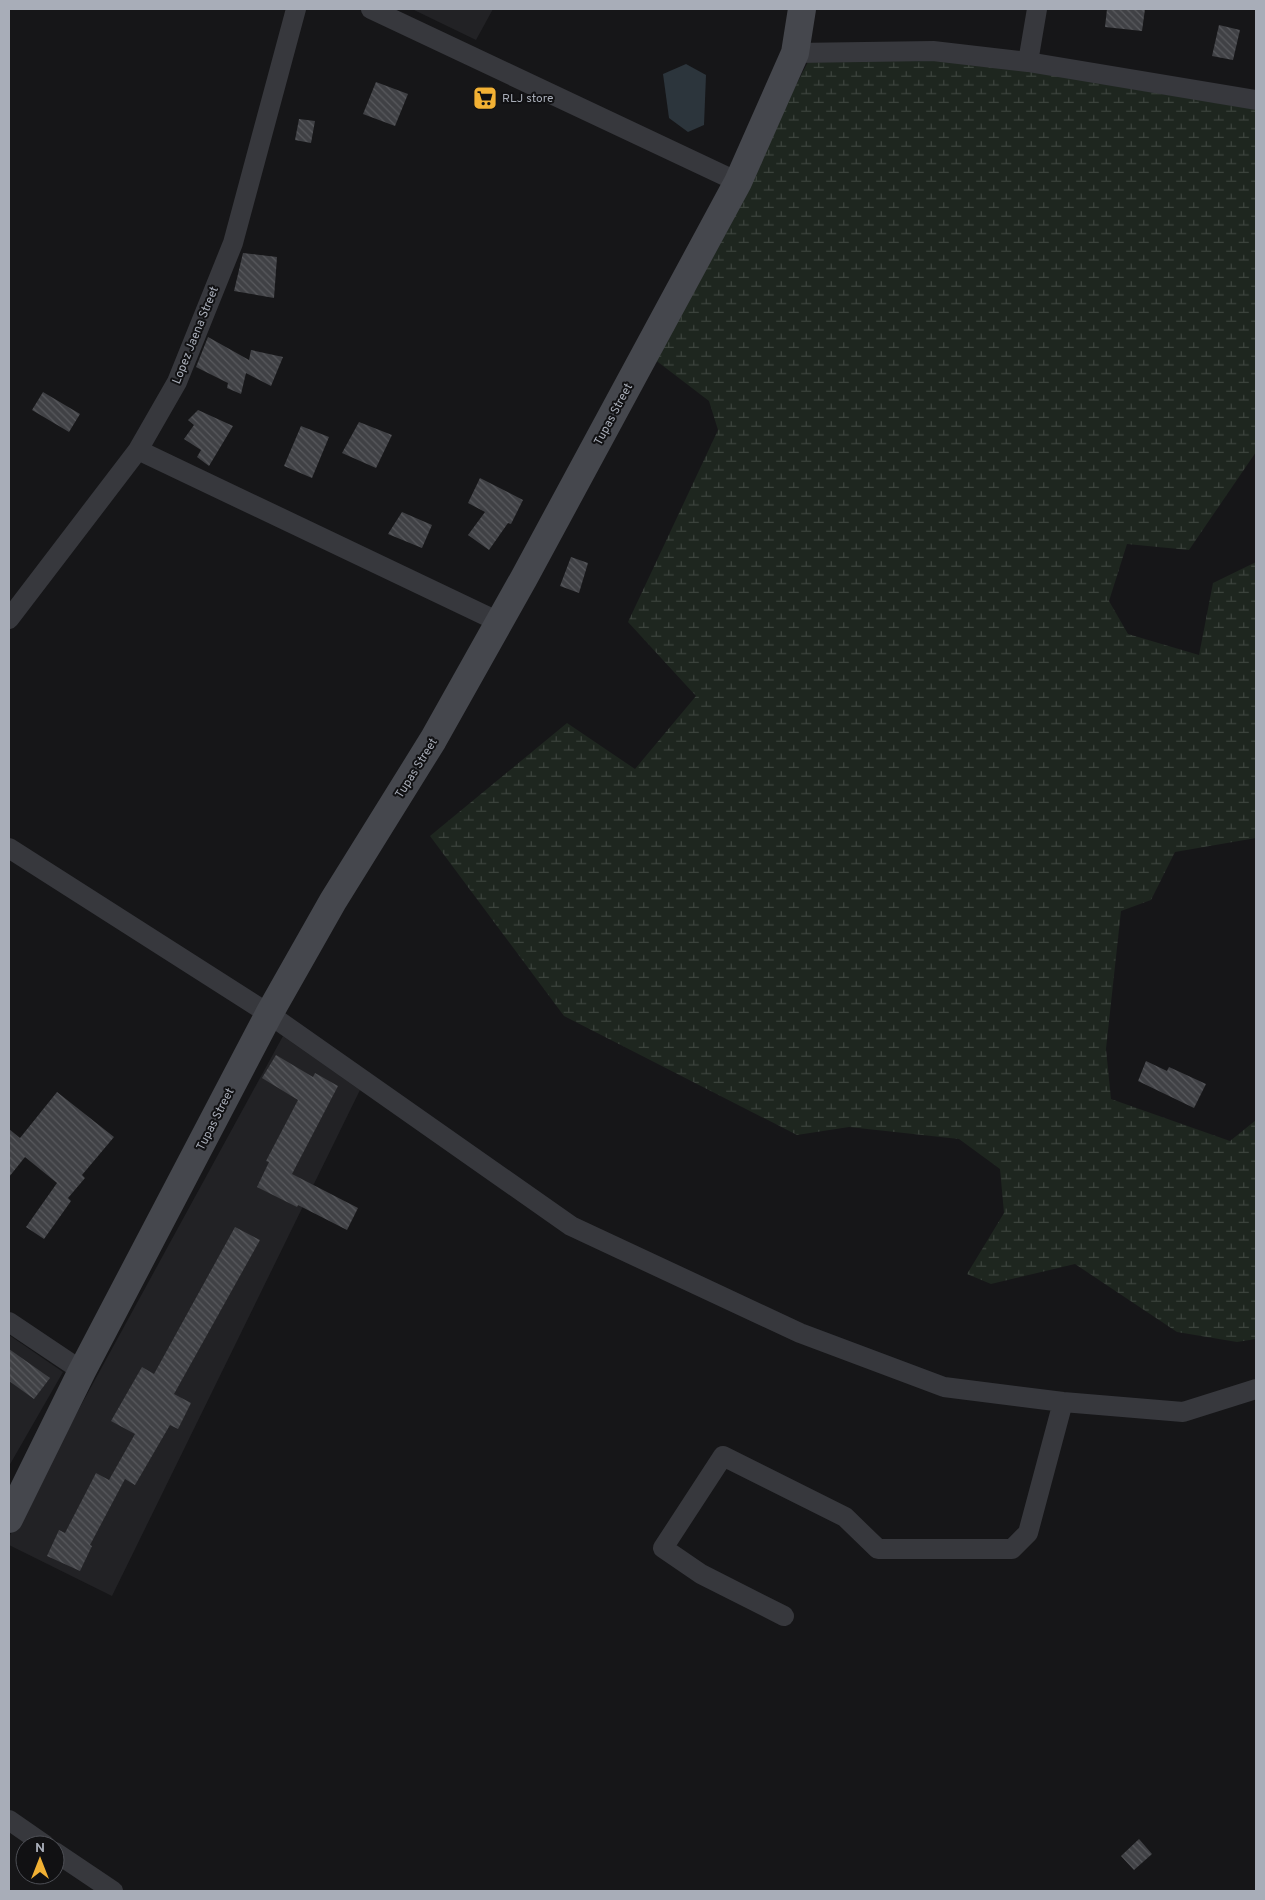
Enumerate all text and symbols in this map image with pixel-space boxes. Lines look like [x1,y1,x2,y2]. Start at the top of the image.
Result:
supermarket icon: RLJ store [472,85,498,111]
place label: RLJ store [502,91,554,107]
street label: Lopez Jaena Street [169,284,223,387]
street label: Tupas Street [591,381,637,448]
street label: Tupas Street [392,735,442,802]
street label: Tupas Street [193,1085,238,1153]
north arrow [15,1835,65,1885]
text: N [35,1840,45,1857]

